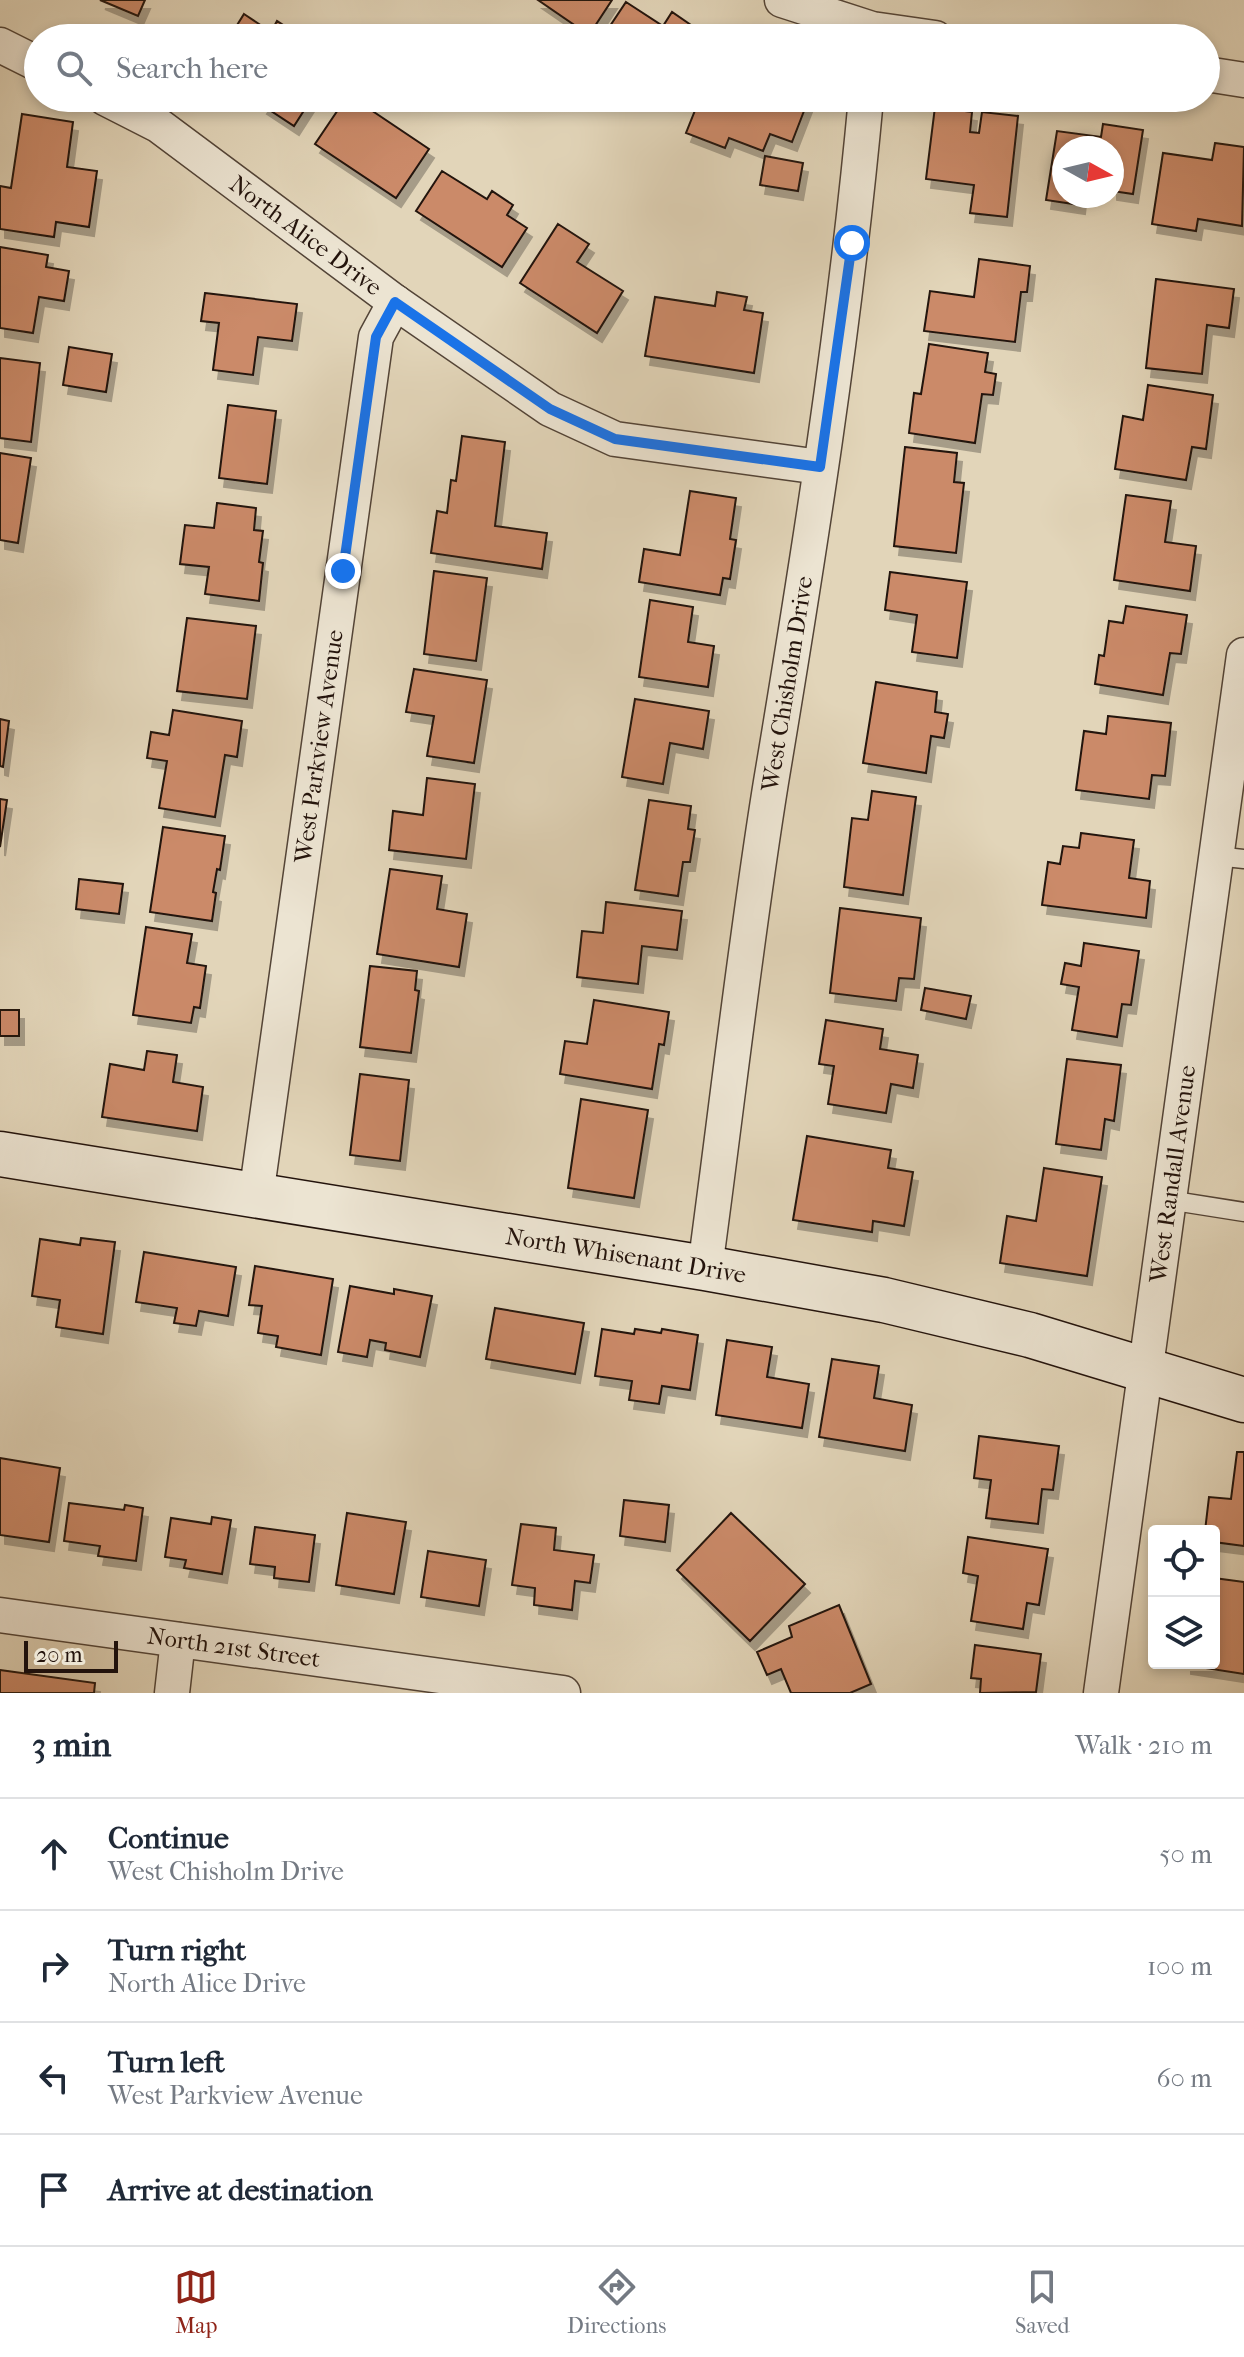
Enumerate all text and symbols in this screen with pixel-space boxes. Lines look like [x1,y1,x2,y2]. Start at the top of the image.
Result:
search box [24,24,1220,112]
icon: search [52,46,96,90]
text: Search here [116,51,268,86]
north arrow [1052,136,1124,208]
street label: North Alice Drive [224,170,388,301]
route start [834,225,870,261]
route end [325,553,361,589]
street label: West Chisholm Drive [755,574,818,795]
street label: West Parkview Avenue [289,628,349,866]
street label: West Randall Avenue [1144,1063,1201,1285]
street label: North Whisenant Drive [503,1222,748,1289]
map controls [1148,1525,1220,1669]
button: locate [1148,1525,1220,1597]
button: layers [1148,1597,1220,1669]
street label: North 21st Street [146,1622,322,1673]
scale bar [24,1637,118,1673]
text: 20 m [36,1642,82,1668]
text: 3 min [32,1725,111,1765]
text: Walk · 210 m [1075,1730,1212,1761]
text: Continue [108,1821,229,1856]
icon: ahead [32,1832,76,1876]
text: 50 m [1159,1839,1212,1870]
text: West Chisholm Drive [108,1856,344,1887]
text: Turn right [108,1933,246,1968]
icon: right [32,1944,76,1988]
text: 100 m [1147,1951,1212,1982]
text: North Alice Drive [108,1968,306,1999]
text: Turn left [108,2045,225,2080]
icon: left [32,2056,76,2100]
text: 60 m [1156,2063,1212,2094]
text: West Parkview Avenue [108,2080,363,2111]
icon: arrive [32,2168,76,2212]
text: Arrive at destination [108,2173,373,2208]
tab: Map [174,2265,218,2339]
tab: Directions [567,2265,666,2339]
tab: Saved [1015,2265,1070,2339]

